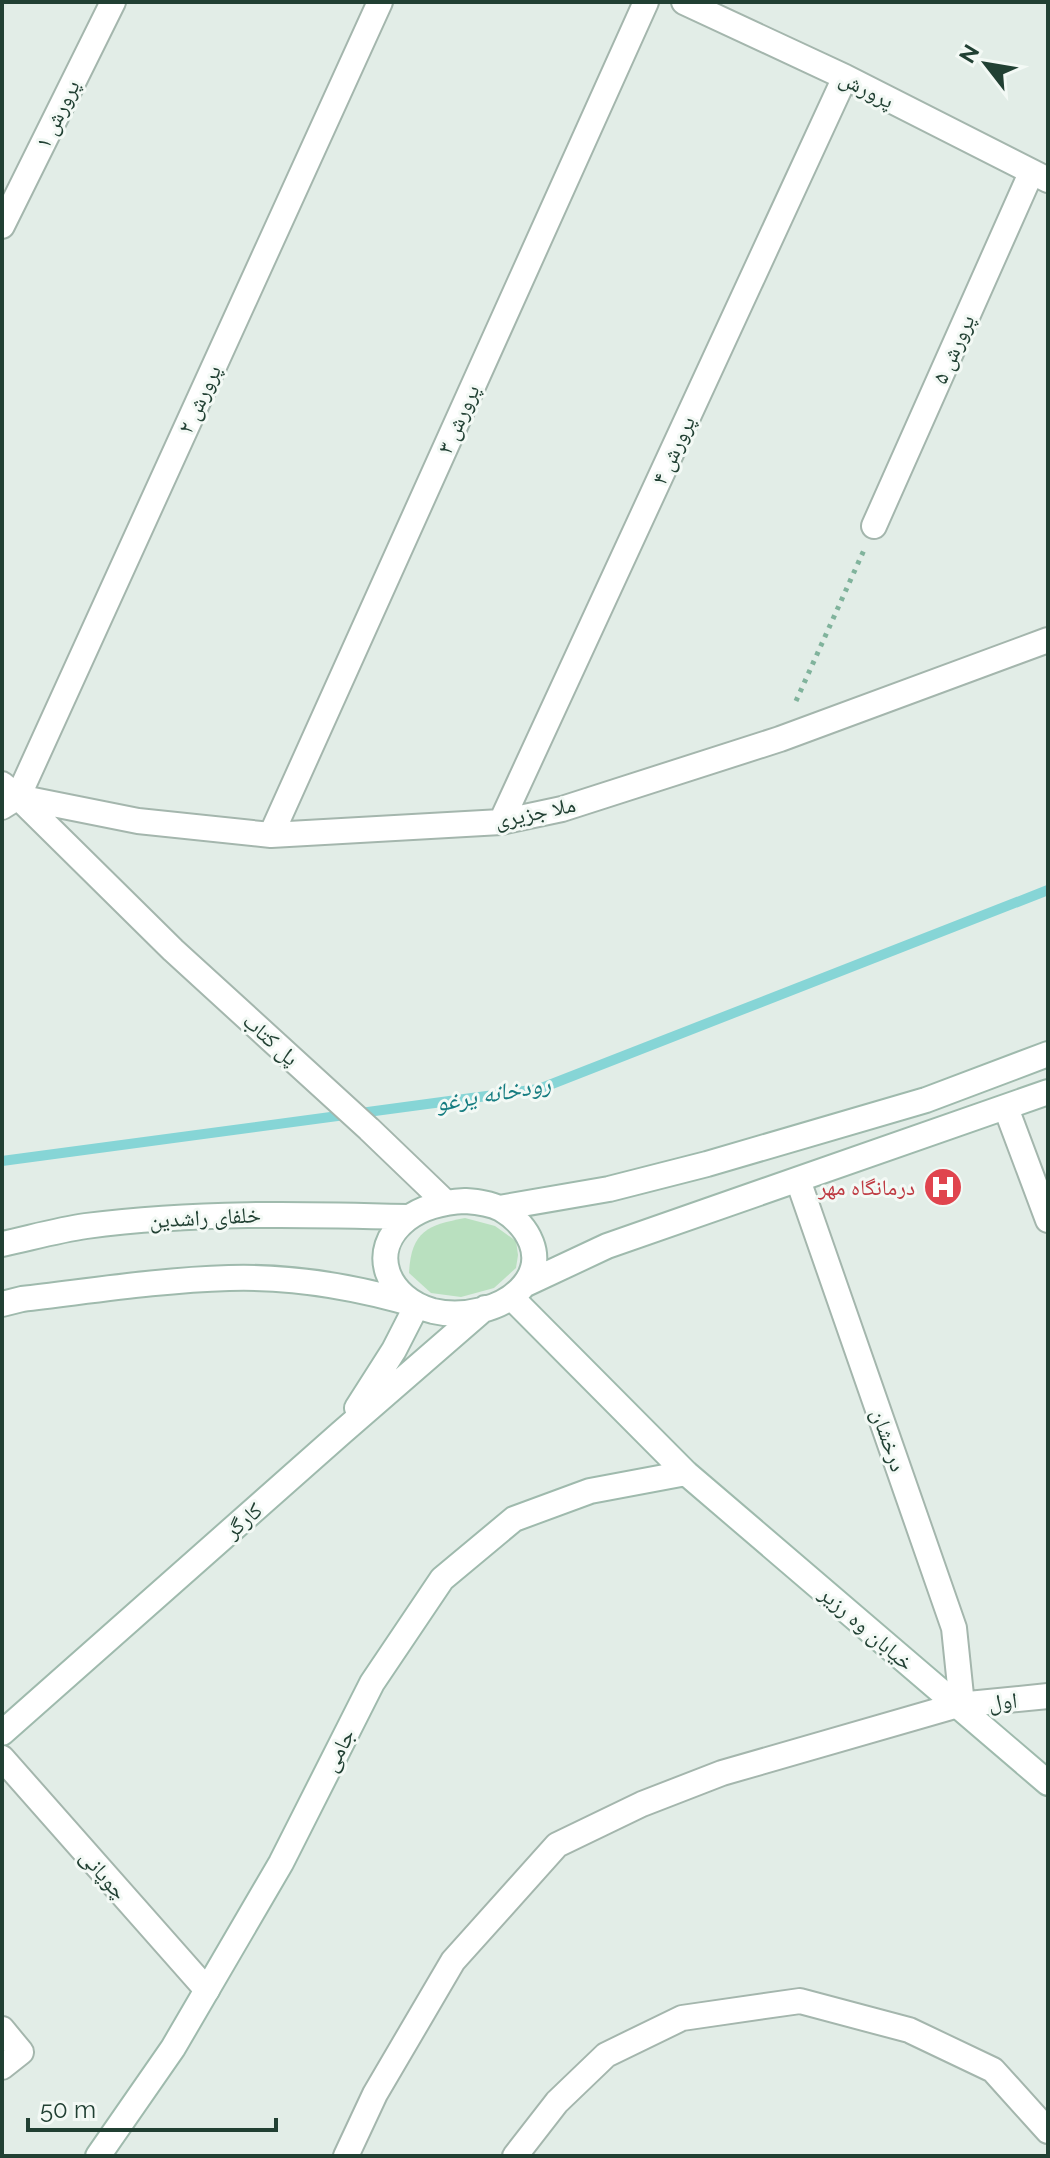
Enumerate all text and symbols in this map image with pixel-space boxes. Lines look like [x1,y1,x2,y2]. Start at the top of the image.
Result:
north arrow [946,24,1026,104]
text: N [953,40,984,68]
street label: پرورش [835,64,899,115]
street label: پرورش ۱ [29,75,86,153]
street label: پرورش ۵ [926,310,981,388]
street label: پرورش ۲ [172,360,227,438]
street label: پرورش ۳ [431,380,486,458]
street label: پرورش ۴ [646,411,701,489]
street label: ملا جزیری [492,791,578,834]
street label: پل کتاب [237,1007,304,1072]
water label: رودخانه یرغو [432,1069,553,1118]
hospital icon: درمانگاه مهر [922,1166,964,1208]
place label: درمانگاه مهر [817,1174,915,1200]
street label: خلفای راشدین [149,1201,262,1234]
street label: درخشان [865,1405,912,1475]
street label: کارگر [218,1497,267,1544]
street label: خیابان وه رزیر [813,1580,919,1677]
street label: اول [987,1687,1019,1716]
street label: جامی [316,1724,361,1776]
street label: چوپانی [74,1843,133,1905]
scale bar [28,2082,276,2132]
text: 50 m [40,2095,96,2124]

